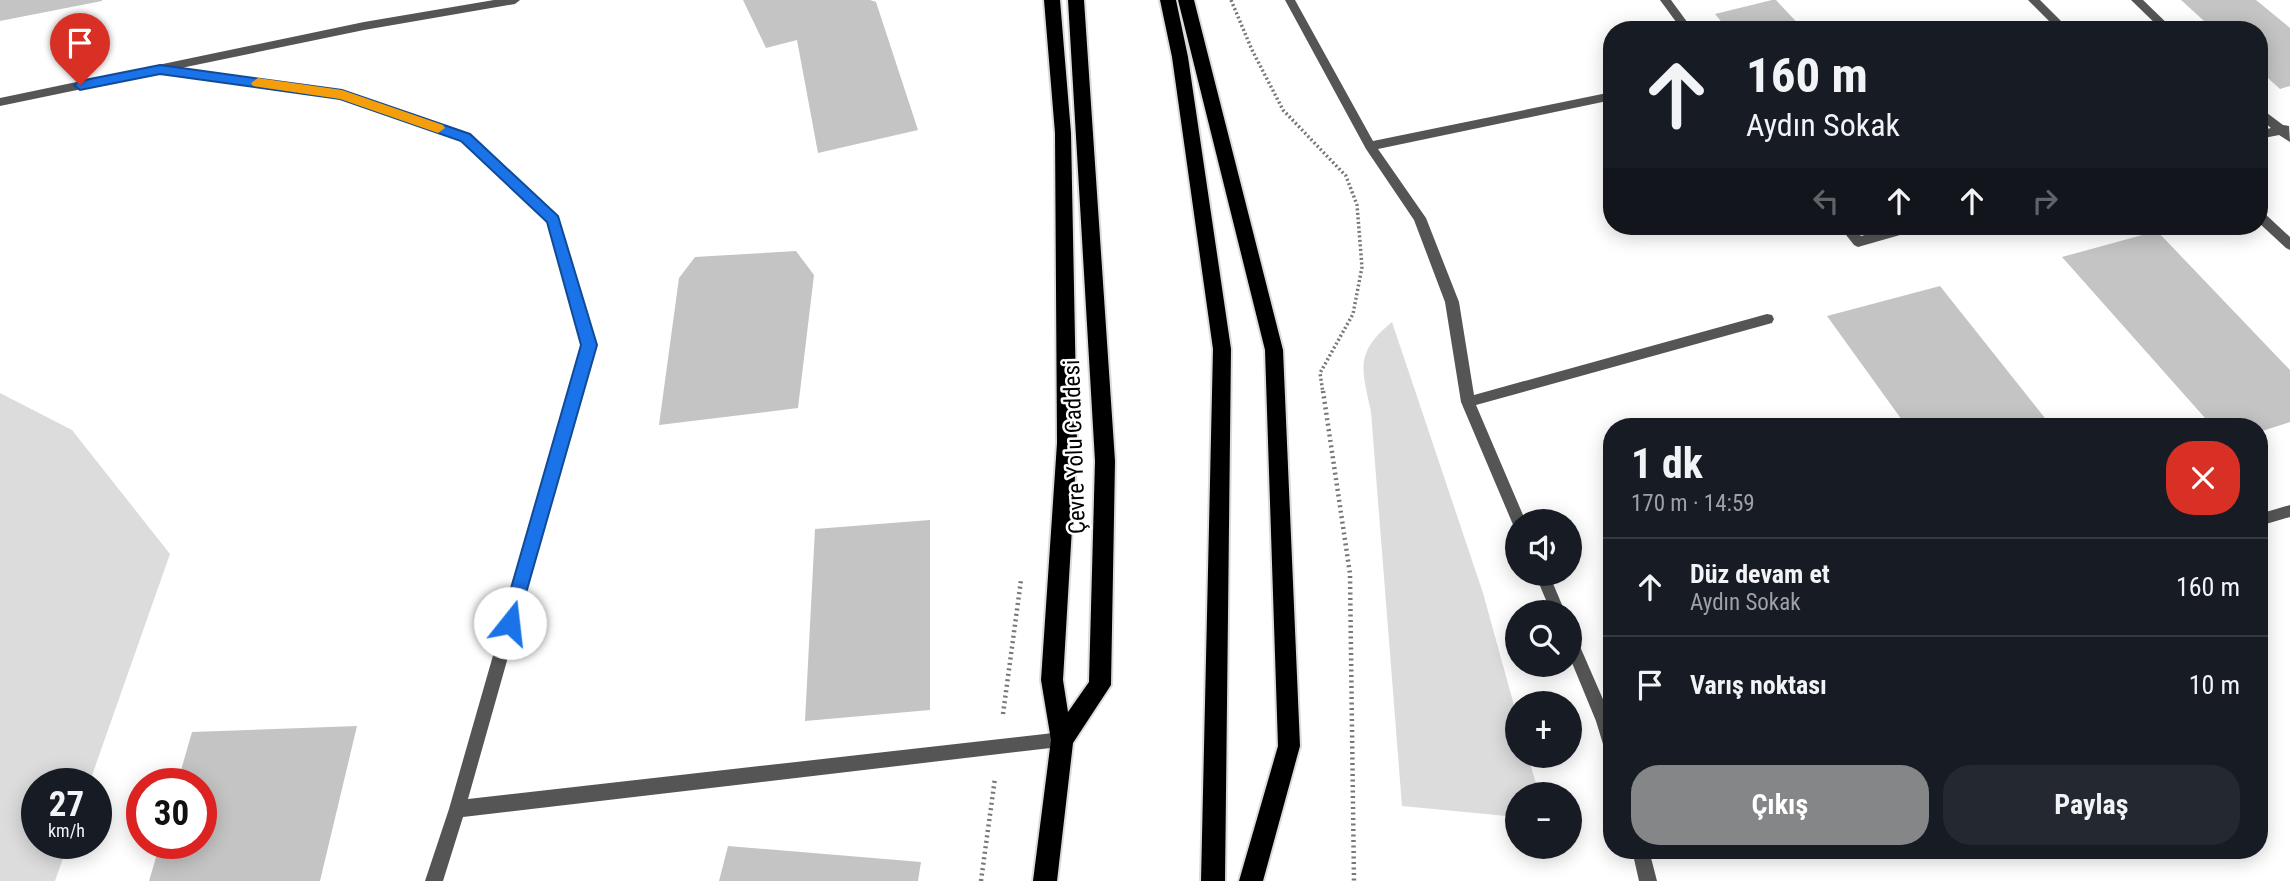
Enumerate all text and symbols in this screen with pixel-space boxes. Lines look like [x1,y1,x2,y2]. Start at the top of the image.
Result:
pin [50,13,110,85]
icon: arrive [61,24,99,62]
text: 160 m [1746,47,1868,104]
icon: ahead [1631,49,1722,140]
text: Aydın Sokak [1746,106,1900,144]
icon: left [1807,182,1845,220]
icon: ahead [1880,182,1918,220]
icon: ahead [1953,182,1991,220]
icon: right [2026,182,2064,220]
street label: Çevre Yolu Caddesi [1058,359,1091,535]
text: 1 dk [1631,439,1703,488]
button: close [2166,441,2240,515]
text: 170 m · 14:59 [1631,490,1755,517]
map controls [1505,509,1582,859]
button: sound [1505,509,1582,586]
text: Düz devam et [1690,559,1830,589]
icon: ahead [1631,568,1669,606]
text: 160 m [2176,572,2240,602]
position arrow [473,586,547,660]
text: Aydın Sokak [1690,589,1801,616]
button: search [1505,600,1582,677]
icon: arrive [1631,666,1669,704]
text: Varış noktası [1690,670,1827,700]
text: 10 m [2189,670,2240,700]
button: + [1505,691,1582,768]
button: Çıkış [1631,765,1929,845]
button: Paylaş [1943,765,2240,845]
speed limit sign: 30 [126,768,217,859]
button: − [1505,782,1582,859]
text: 27 [49,784,84,825]
text: km/h [48,820,85,841]

